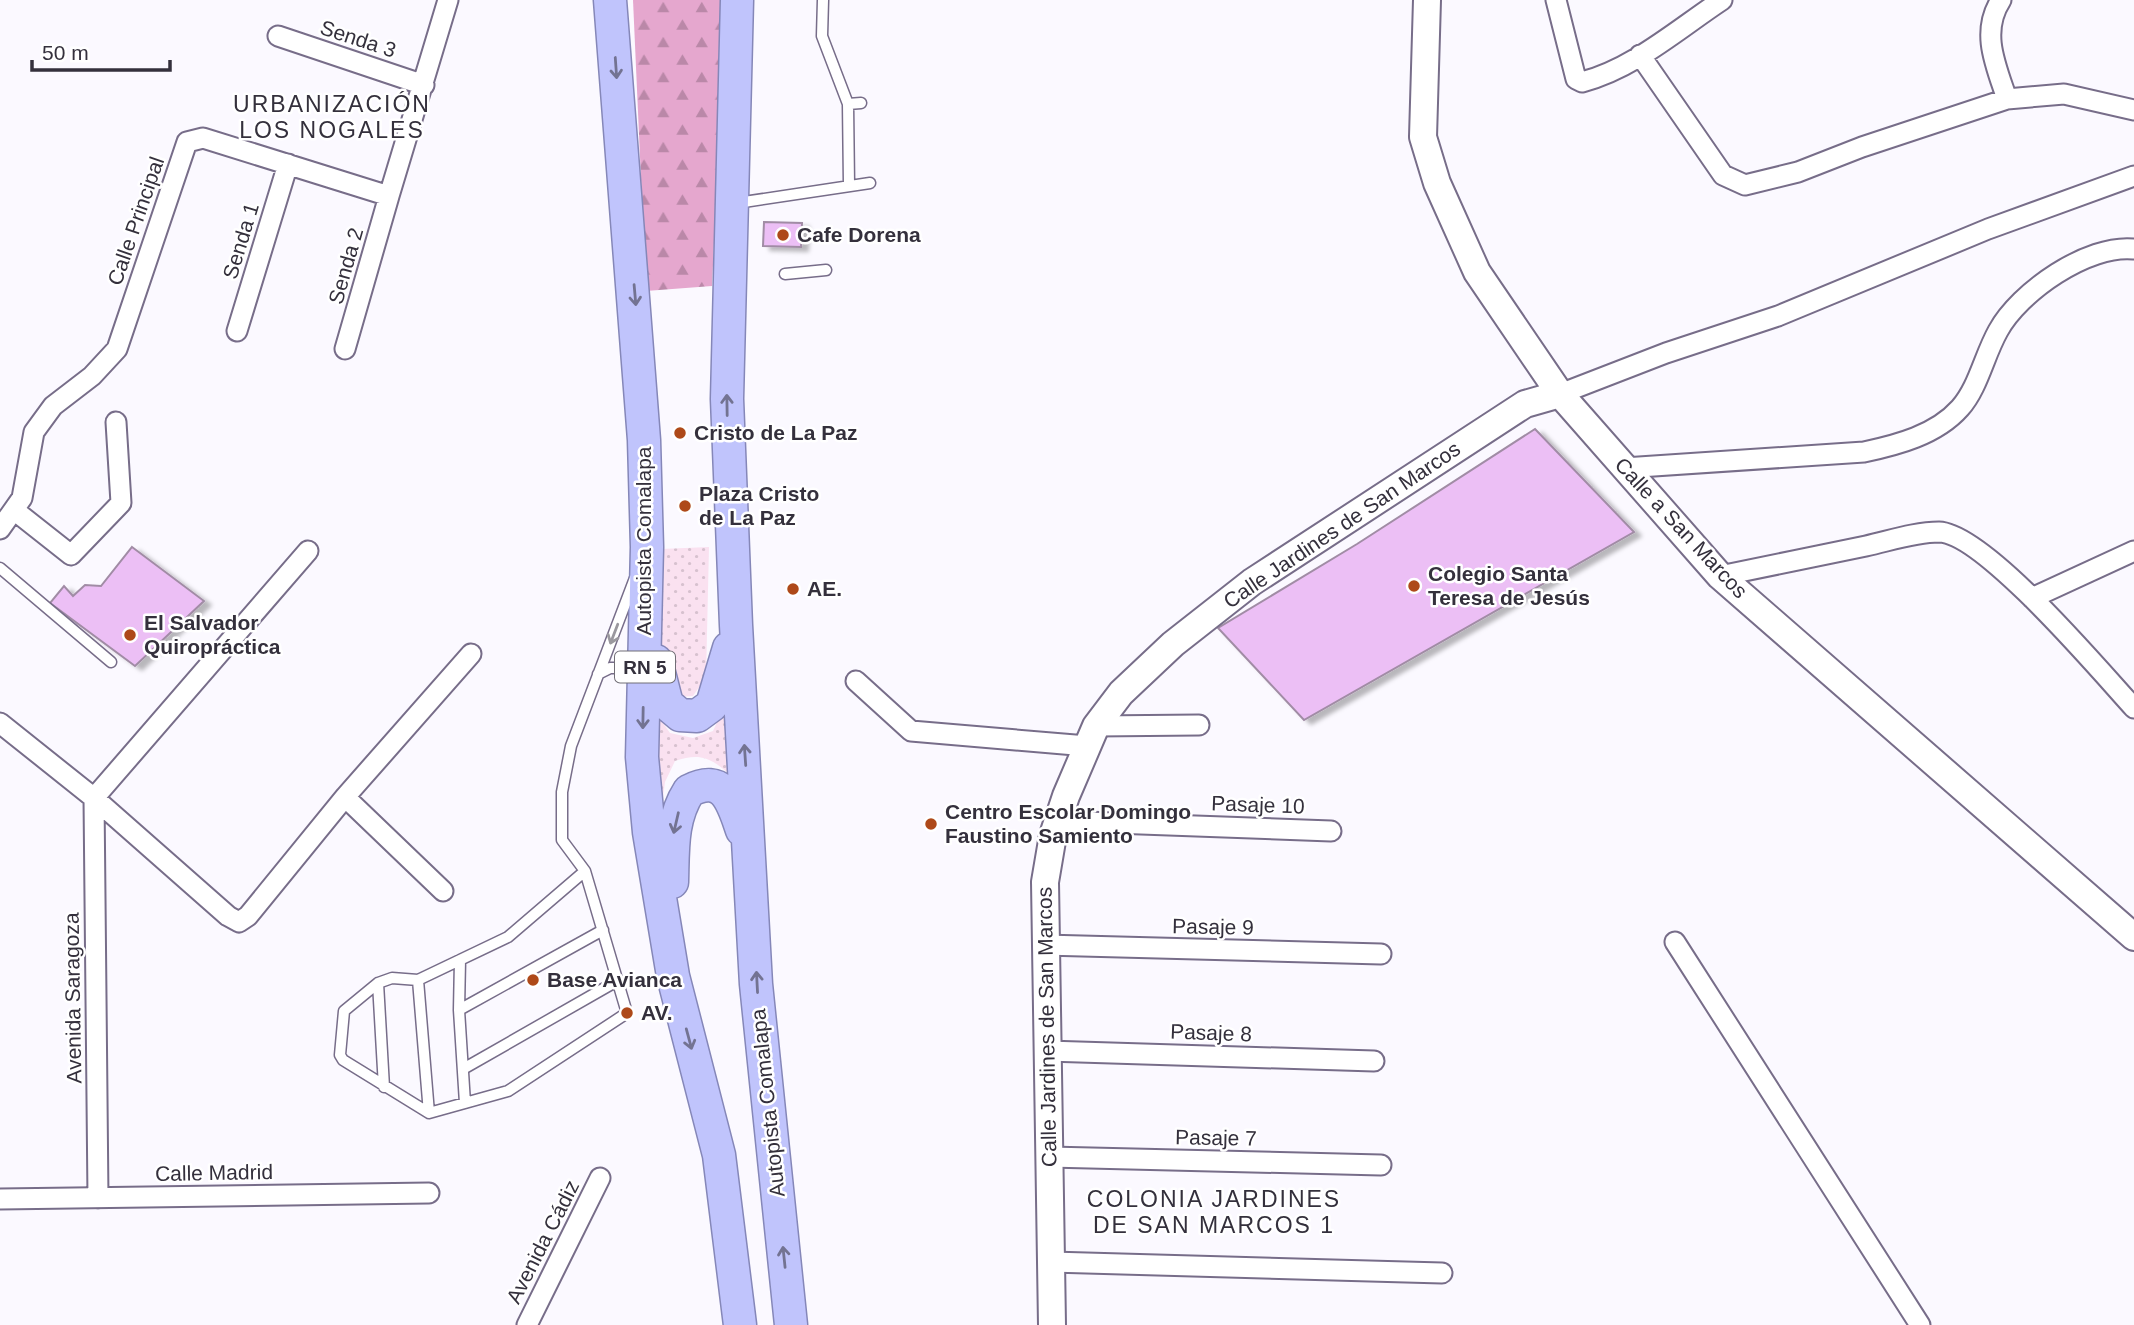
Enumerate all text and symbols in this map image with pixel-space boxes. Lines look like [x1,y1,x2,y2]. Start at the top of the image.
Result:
street label: Senda 3 [317,15,399,62]
scale bar [32,28,170,72]
text: 50 m [42,41,89,64]
one-way arrow [610,56,623,79]
district label: URBANIZACIÓN LOS NOGALES [233,91,431,143]
street label: Calle Principal [103,154,168,288]
street label: Senda 1 [218,200,263,282]
place label: Cafe Dorena [797,223,921,246]
street label: Senda 2 [324,225,367,307]
marker: Cafe Dorena [775,227,791,243]
one-way arrow [629,283,642,306]
one-way arrow [721,394,734,417]
place label: Cristo de La Paz [694,421,857,444]
marker: Cristo de La Paz [672,425,688,441]
street label: Calle Jardines de San Marcos [1219,437,1464,612]
street label: Autopista Comalapa [632,446,655,636]
street label: Calle a San Marcos [1610,453,1752,603]
place label: Plaza Cristo de La Paz [699,482,819,529]
marker: Plaza Cristo de La Paz [677,498,693,514]
place label: Colegio Santa Teresa de Jesús [1428,562,1590,609]
place label: AE. [807,577,842,600]
marker: Colegio Santa Teresa de Jesús [1406,578,1422,594]
marker: AE. [785,581,801,597]
place label: El Salvador Quiropráctica [144,611,281,658]
one-way arrow [606,622,619,644]
marker: El Salvador Quiropráctica [122,627,138,643]
road number: RN 5 [615,652,675,682]
one-way arrow [637,706,650,729]
one-way arrow [738,744,751,767]
street label: Pasaje 10 [1211,791,1305,818]
place label: Centro Escolar Domingo Faustino Samiento [945,800,1191,847]
one-way arrow [668,811,682,834]
marker: Centro Escolar Domingo Faustino Samiento [923,816,939,832]
street label: Calle Jardines de San Marcos [1033,887,1060,1167]
street label: Avenida Saragoza [60,912,85,1084]
street label: Pasaje 9 [1172,914,1254,939]
place label: Base Avianca [547,968,682,991]
one-way arrow [750,971,763,994]
marker: Base Avianca [525,972,541,988]
place label: AV. [641,1001,673,1024]
marker: AV. [619,1005,635,1021]
street label: Autopista Comalapa [746,1007,789,1198]
street label: Pasaje 8 [1170,1020,1252,1045]
one-way arrow [683,1027,696,1050]
street label: Pasaje 7 [1175,1125,1257,1150]
street label: Calle Madrid [155,1160,273,1185]
street label: Avenida Cádiz [502,1176,583,1307]
district label: COLONIA JARDINES DE SAN MARCOS 1 [1087,1186,1341,1238]
one-way arrow [777,1246,790,1269]

